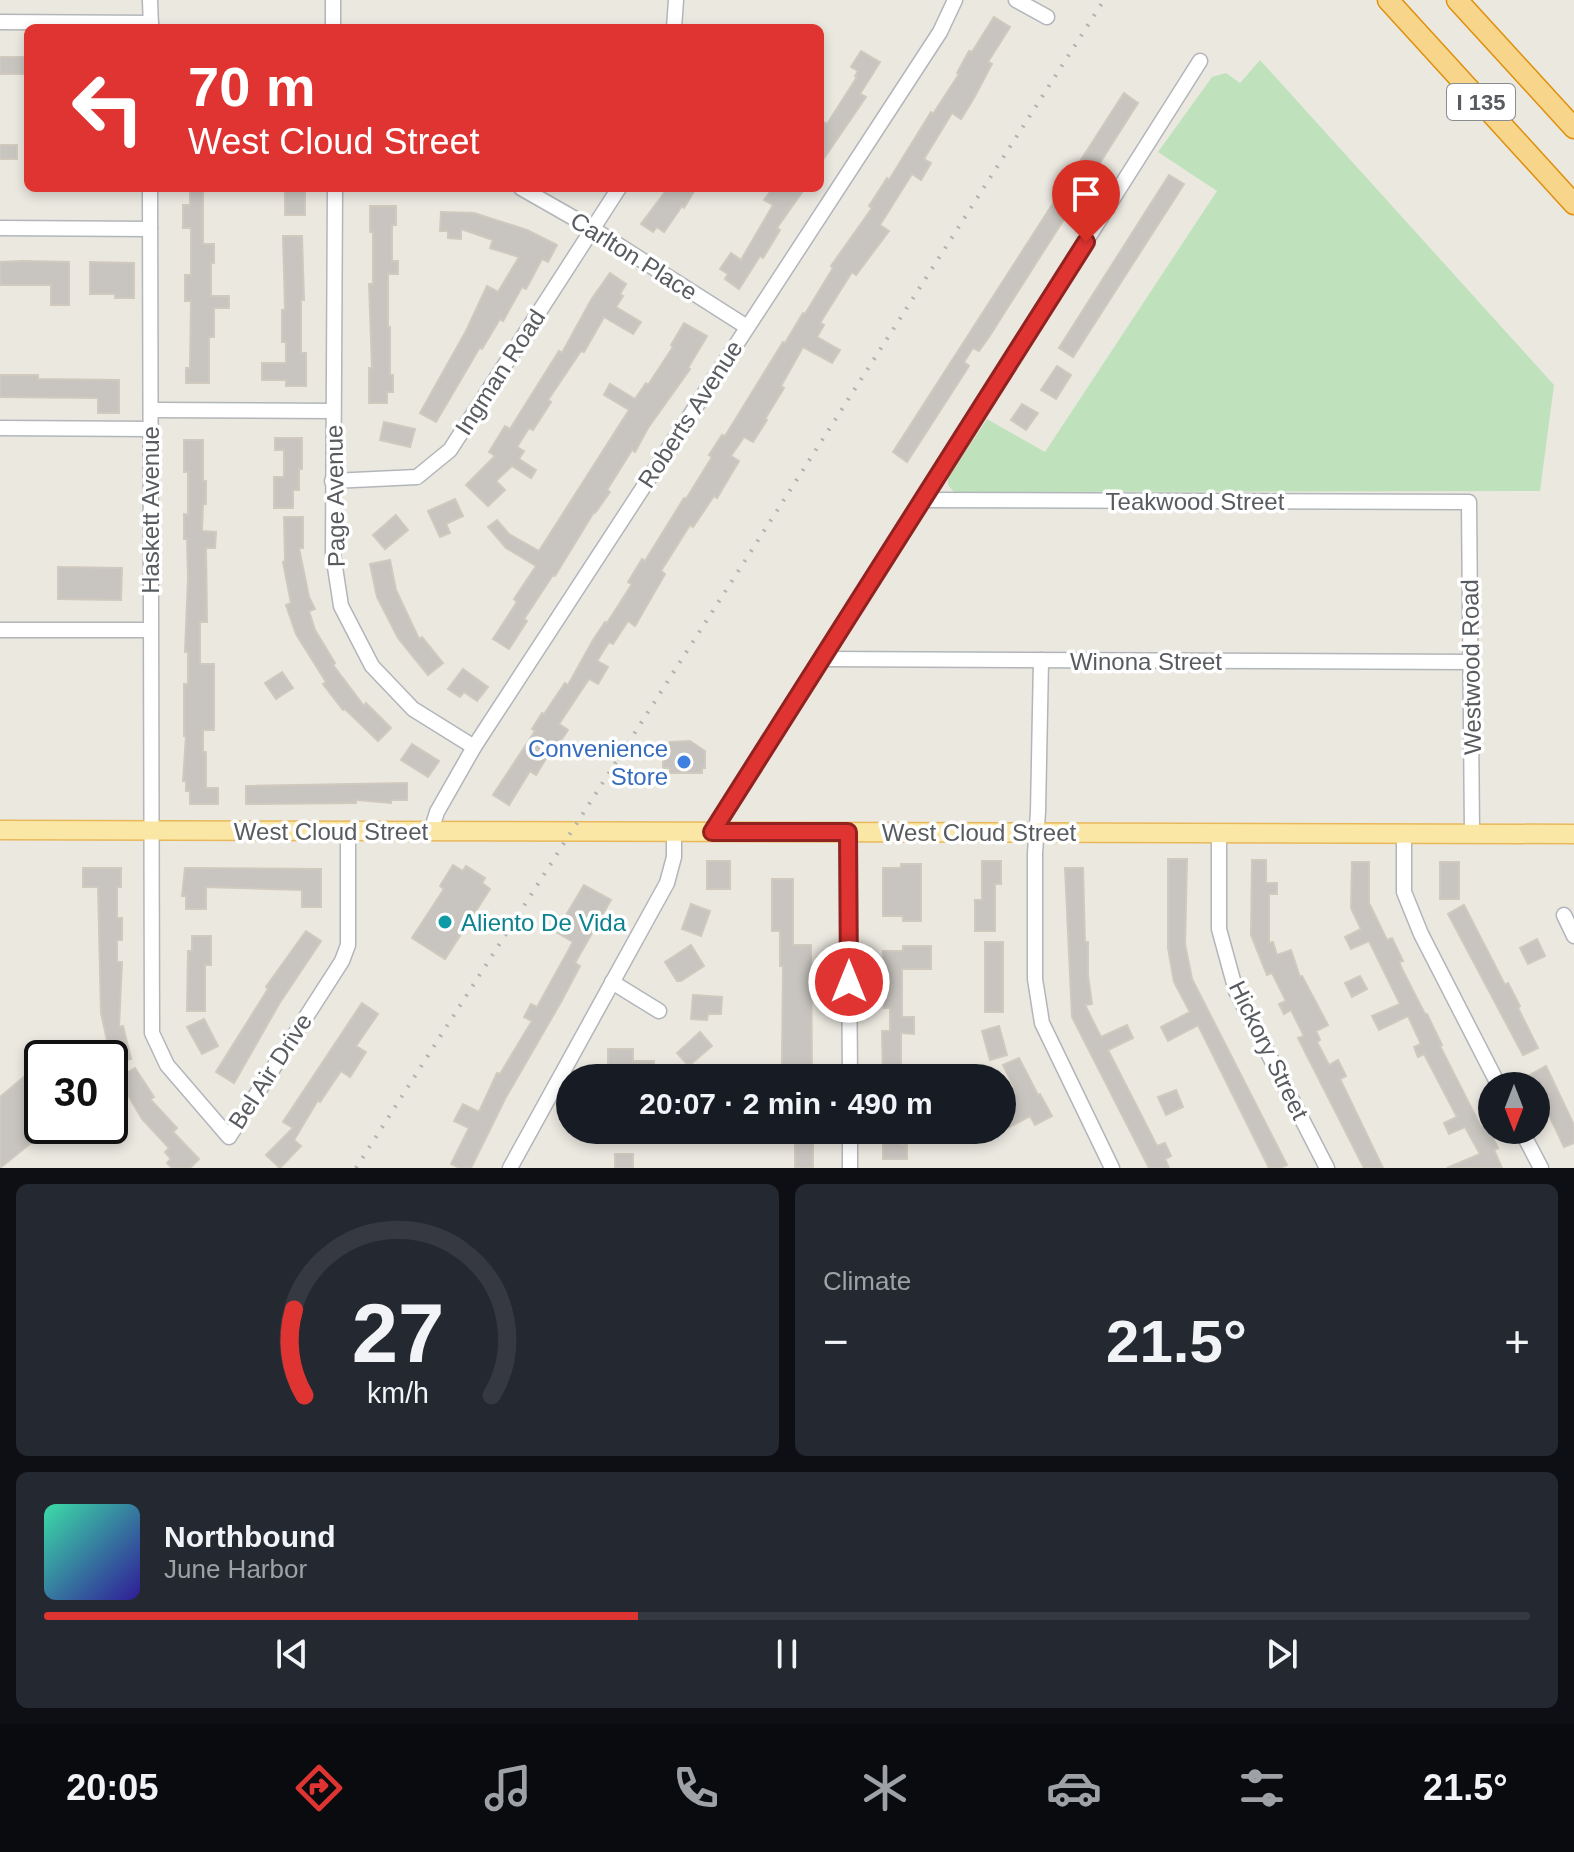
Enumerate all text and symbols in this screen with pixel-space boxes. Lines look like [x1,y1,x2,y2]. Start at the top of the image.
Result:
text: 70 m [188,55,316,118]
icon: left [56,56,160,160]
road number: I 135 [1447,84,1515,120]
text: West Cloud Street [188,121,479,162]
pin [1052,160,1120,242]
icon: arrive [1064,172,1108,216]
street label: Carlton Place [566,206,702,306]
street label: Ingman Road [449,304,551,440]
street label: Roberts Avenue [632,335,748,493]
street label: Page Avenue [320,425,350,567]
street label: Haskett Avenue [137,426,164,594]
street label: Teakwood Street [1106,488,1285,515]
street label: Westwood Road [1456,579,1486,755]
street label: Winona Street [1070,648,1222,675]
place label: Convenience Store [528,735,668,790]
marker: Convenience Store [675,753,693,771]
street label: West Cloud Street [234,818,428,845]
street label: West Cloud Street [882,819,1076,846]
place label: Aliento De Vida [461,909,627,936]
marker: Aliento De Vida [436,913,454,931]
position arrow [807,940,891,1024]
street label: Hickory Street [1224,976,1314,1124]
street label: Bel Air Drive [223,1008,317,1134]
speed limit sign: 30 [24,1040,128,1144]
north arrow [1478,1072,1550,1144]
map controls [1478,1072,1550,1144]
text: 20:07 · 2 min · 490 m [639,1087,933,1120]
text: Climate [823,1266,911,1296]
text: 27 [351,1287,444,1380]
text: 21.5° [1106,1308,1247,1375]
text: − [823,1317,849,1366]
text: + [1504,1317,1530,1366]
text: km/h [367,1377,428,1409]
text: Northbound [164,1520,336,1553]
text: June Harbor [164,1554,307,1584]
icon: previous [270,1632,314,1676]
icon: pause [765,1632,809,1676]
icon: next [1260,1632,1304,1676]
icon: directions [291,1760,347,1816]
icon: music [480,1760,536,1816]
icon: phone [668,1760,724,1816]
icon: climate [857,1760,913,1816]
icon: car [1046,1760,1102,1816]
icon: filters [1234,1760,1290,1816]
text: 20:05 [66,1767,158,1808]
text: 21.5° [1423,1767,1508,1808]

